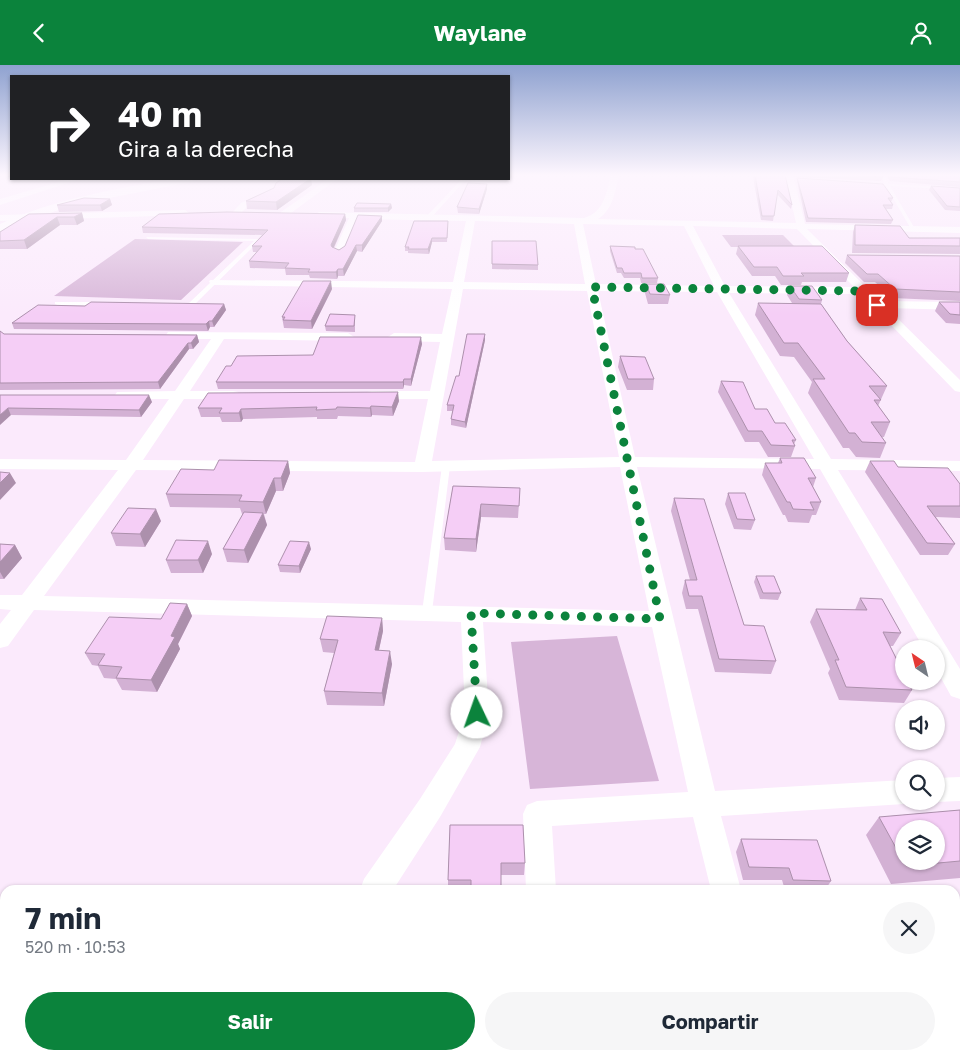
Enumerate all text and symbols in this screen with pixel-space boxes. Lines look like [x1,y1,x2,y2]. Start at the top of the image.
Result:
icon: back [25,19,53,47]
text: Waylane [434,19,526,46]
icon: person [907,19,935,47]
text: 40 m [118,93,202,135]
icon: right [35,95,100,160]
text: Gira a la derecha [118,135,294,162]
pin [856,284,898,326]
icon: arrive [863,291,891,319]
north arrow [895,640,945,690]
map controls [895,640,945,870]
position arrow [450,686,502,738]
button: sound [895,700,945,750]
button: search [895,760,945,810]
button: layers [895,820,945,870]
text: 7 min [25,900,101,936]
button: close [883,902,935,954]
text: 520 m · 10:53 [25,937,126,957]
button: Salir [25,992,475,1050]
button: Compartir [485,992,935,1050]

